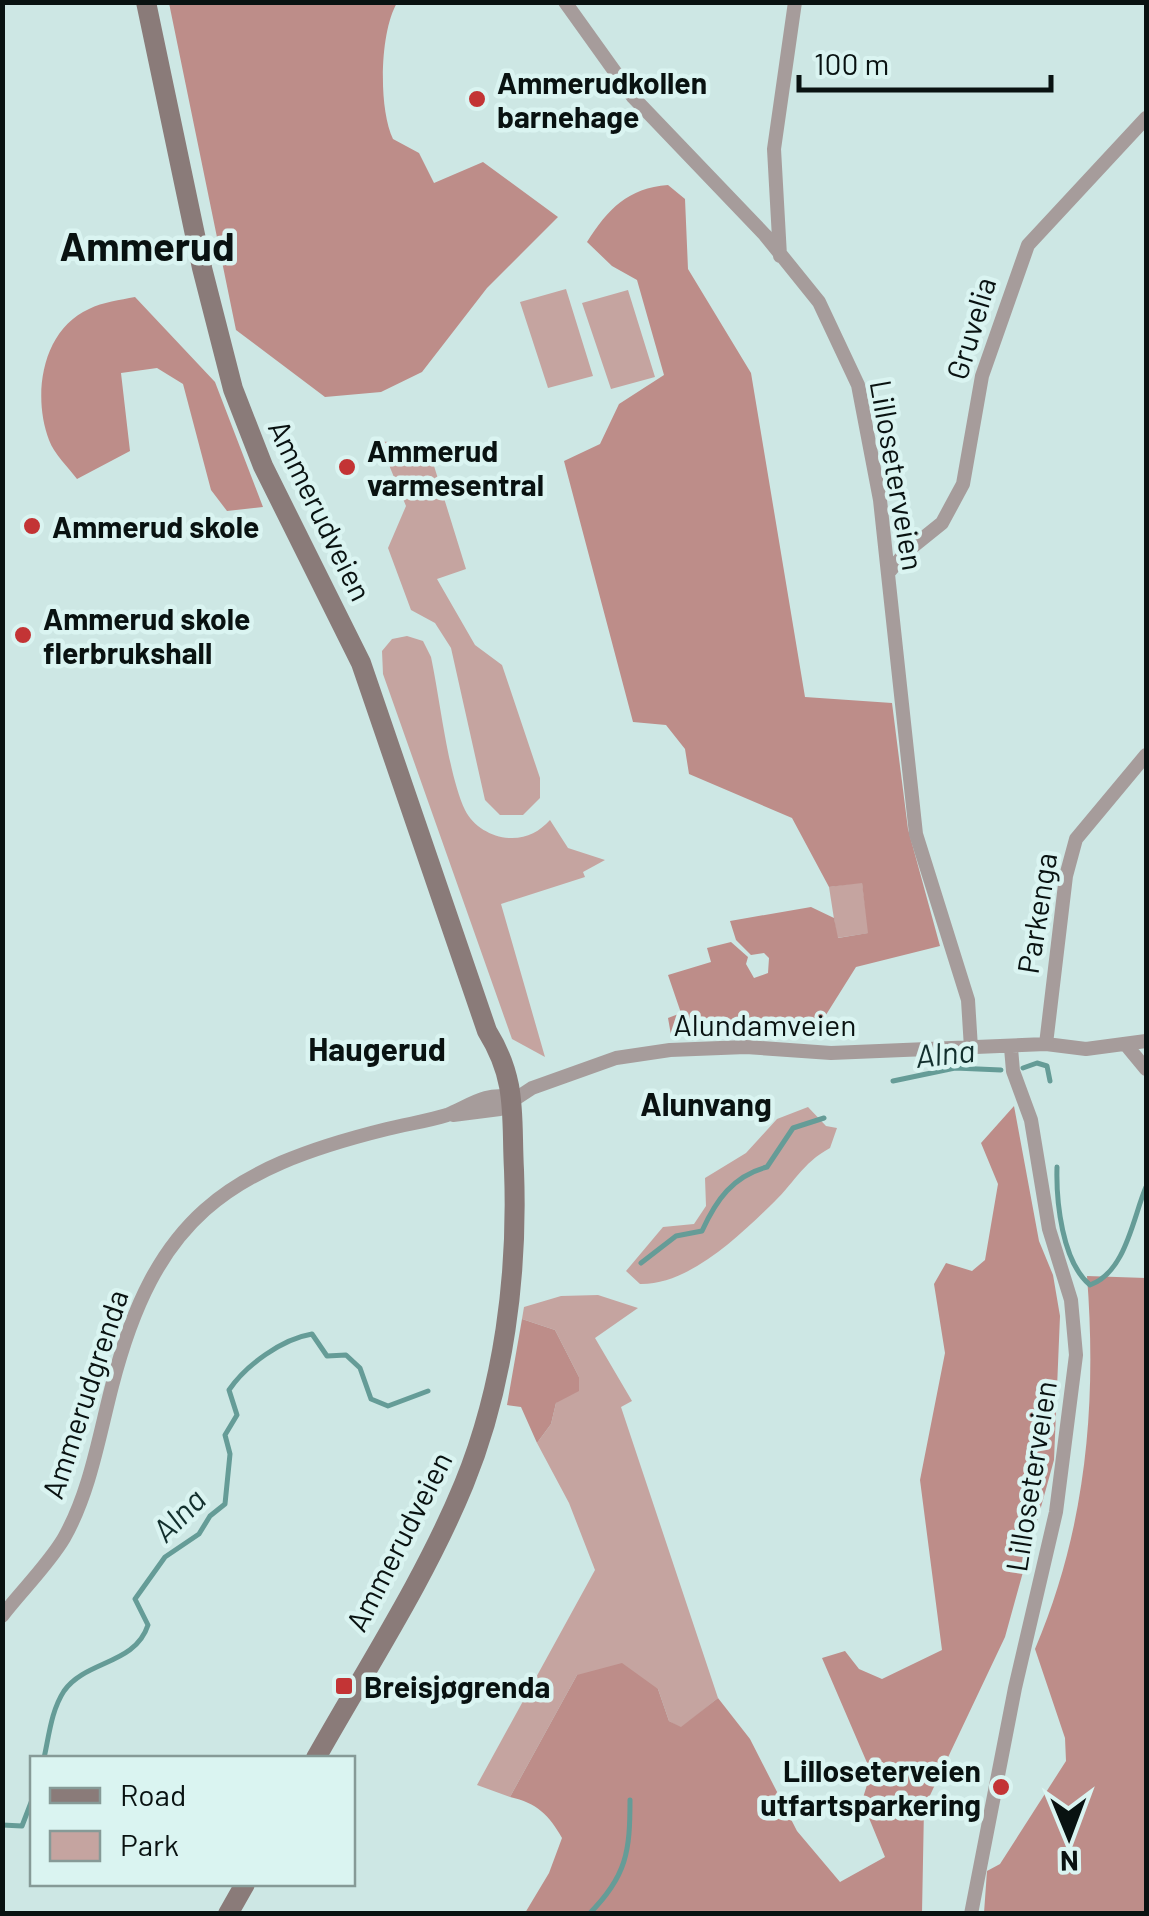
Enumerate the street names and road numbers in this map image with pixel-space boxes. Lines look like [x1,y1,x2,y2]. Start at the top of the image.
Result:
street label: Gruvelia [937,273,1003,383]
street label: Lilloseterveien [864,377,932,573]
street label: Ammerudveien [262,414,380,606]
street label: Parkenga [1009,850,1063,976]
street label: Alundamveien [674,1006,856,1042]
street label: Ammerudgrenda [33,1285,135,1503]
street label: Lilloseterveien [997,1378,1063,1574]
street label: Ammerudveien [337,1445,459,1637]

